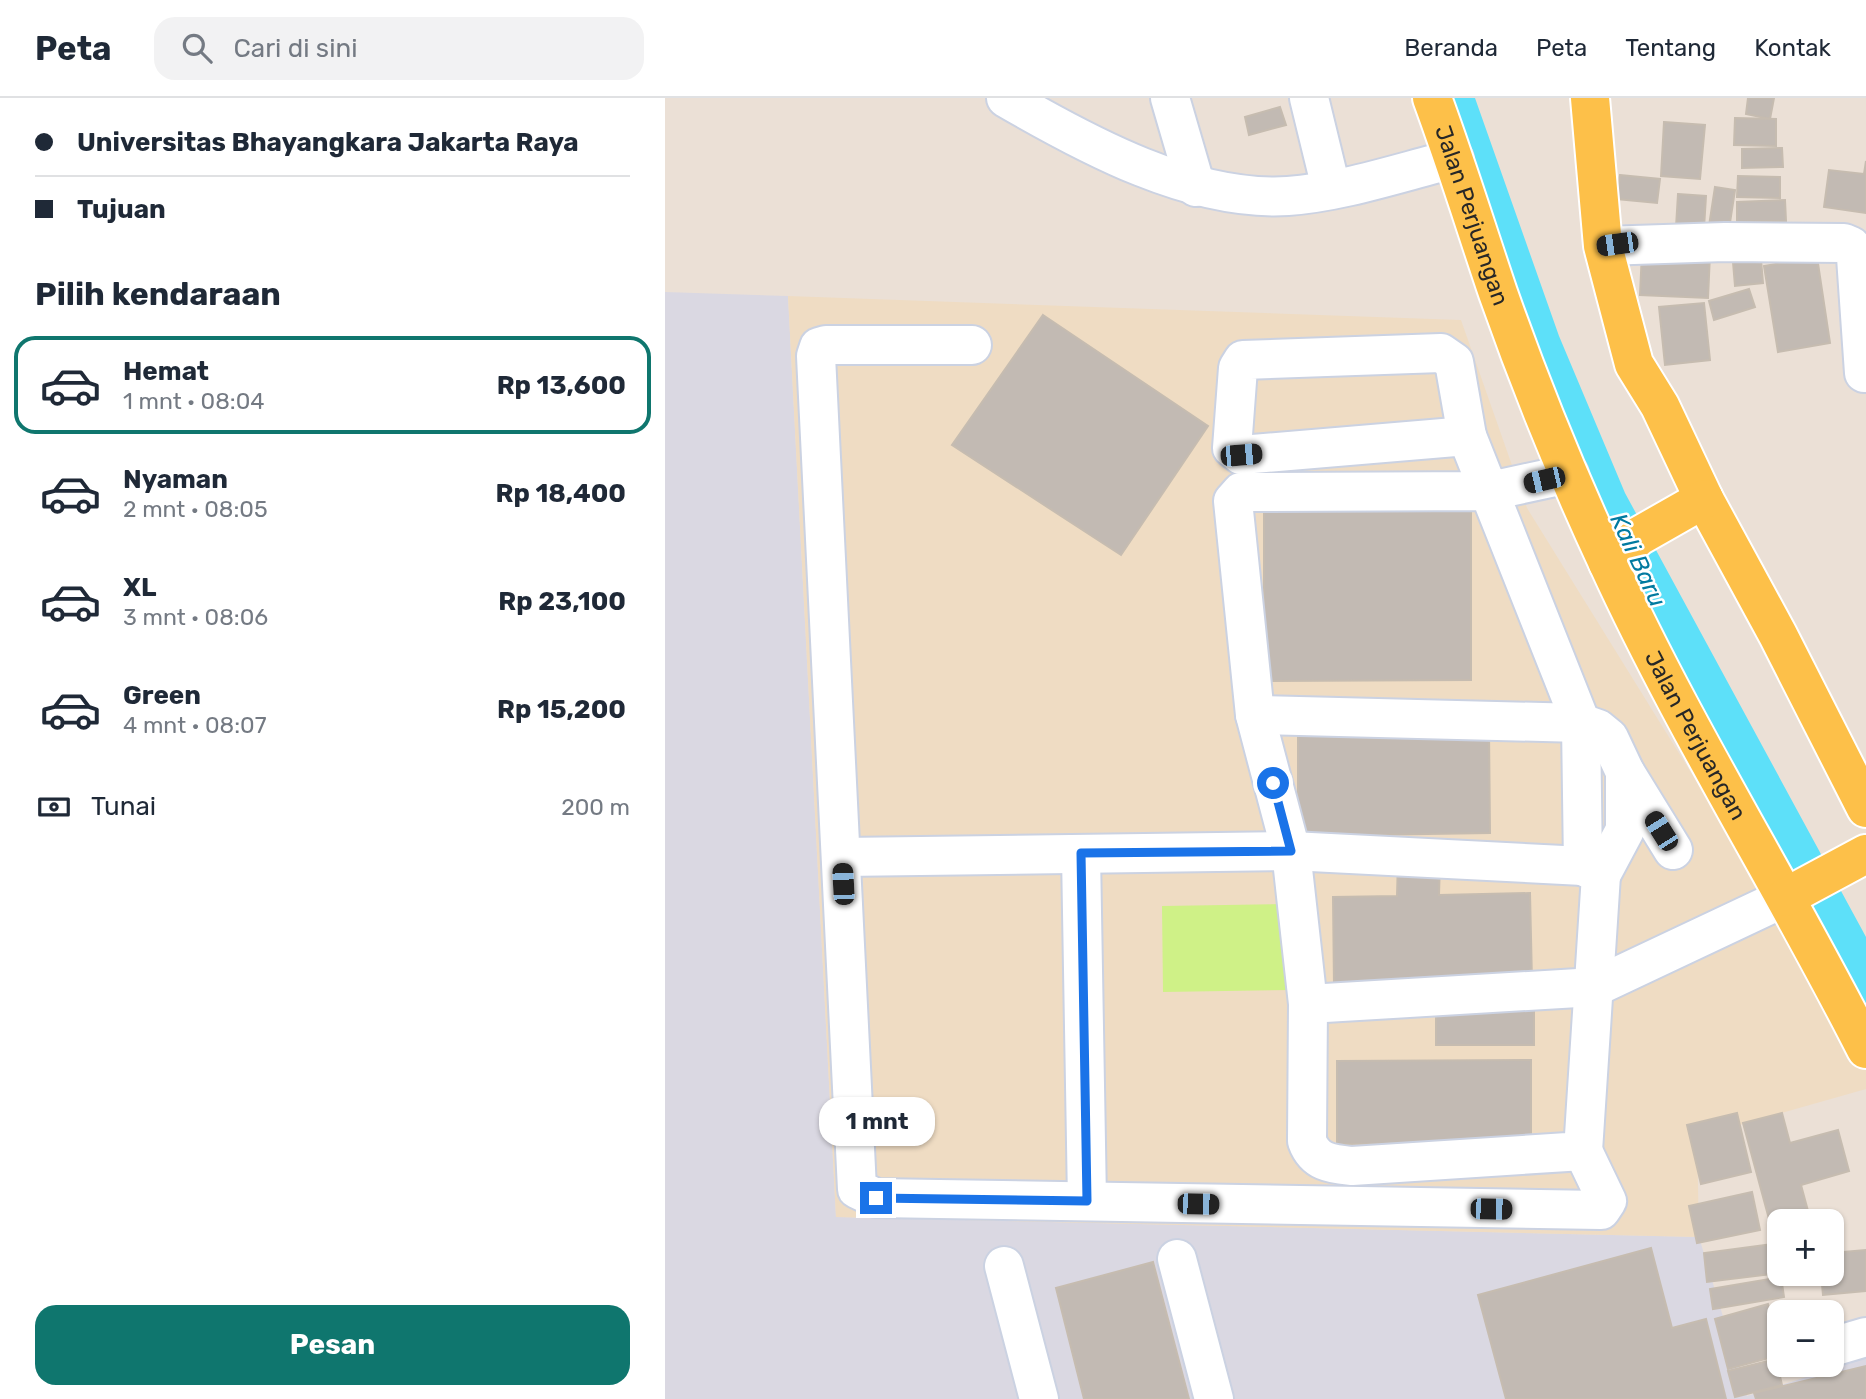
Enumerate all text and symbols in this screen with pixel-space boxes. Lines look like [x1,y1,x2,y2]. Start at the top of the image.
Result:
search box [154,17,644,80]
text: Peta [35,29,112,68]
icon: search [178,29,216,67]
text: Cari di sini [234,33,357,64]
text: Beranda [1404,34,1498,62]
text: Peta [1536,34,1587,62]
text: Tentang [1625,34,1716,62]
text: Kontak [1754,34,1831,62]
street label: Jalan Perjuangan [1429,122,1515,309]
text: Universitas Bhayangkara Jakarta Raya [77,127,579,158]
text: Tujuan [77,194,166,225]
car [1595,231,1640,257]
text: Pilih kendaraan [35,275,281,313]
icon: car [39,354,102,417]
text: Hemat [123,356,209,387]
text: Rp 13,600 [497,370,626,401]
text: 1 mnt · 08:04 [123,387,265,415]
car [1220,443,1263,467]
icon: car [39,462,102,525]
text: Nyaman [123,464,228,495]
car [1522,465,1567,495]
text: Rp 18,400 [496,478,626,509]
text: 2 mnt · 08:05 [123,495,268,523]
water label: Kali Baru [1604,509,1672,611]
icon: car [39,570,102,633]
text: XL [123,572,156,603]
text: Rp 23,100 [498,586,626,617]
text: 3 mnt · 08:06 [123,603,268,631]
street label: Jalan Perjuangan [1639,646,1753,825]
icon: car [39,678,102,741]
text: Green [123,680,201,711]
text: Rp 15,200 [497,694,626,725]
text: 4 mnt · 08:07 [123,711,267,739]
route start [1257,767,1289,799]
icon: cash [35,788,73,826]
text: Tunai [91,791,156,822]
text: 200 m [561,793,630,821]
car [1641,808,1682,854]
car [832,862,855,906]
callout: 1 mnt [818,1096,934,1146]
text: 1 mnt [846,1107,908,1135]
route end [860,1182,892,1214]
car [1177,1193,1220,1215]
car [1470,1198,1513,1220]
map controls [1767,1209,1844,1377]
button: + [1767,1209,1844,1286]
button: − [1767,1300,1844,1377]
button: Pesan [35,1305,630,1385]

